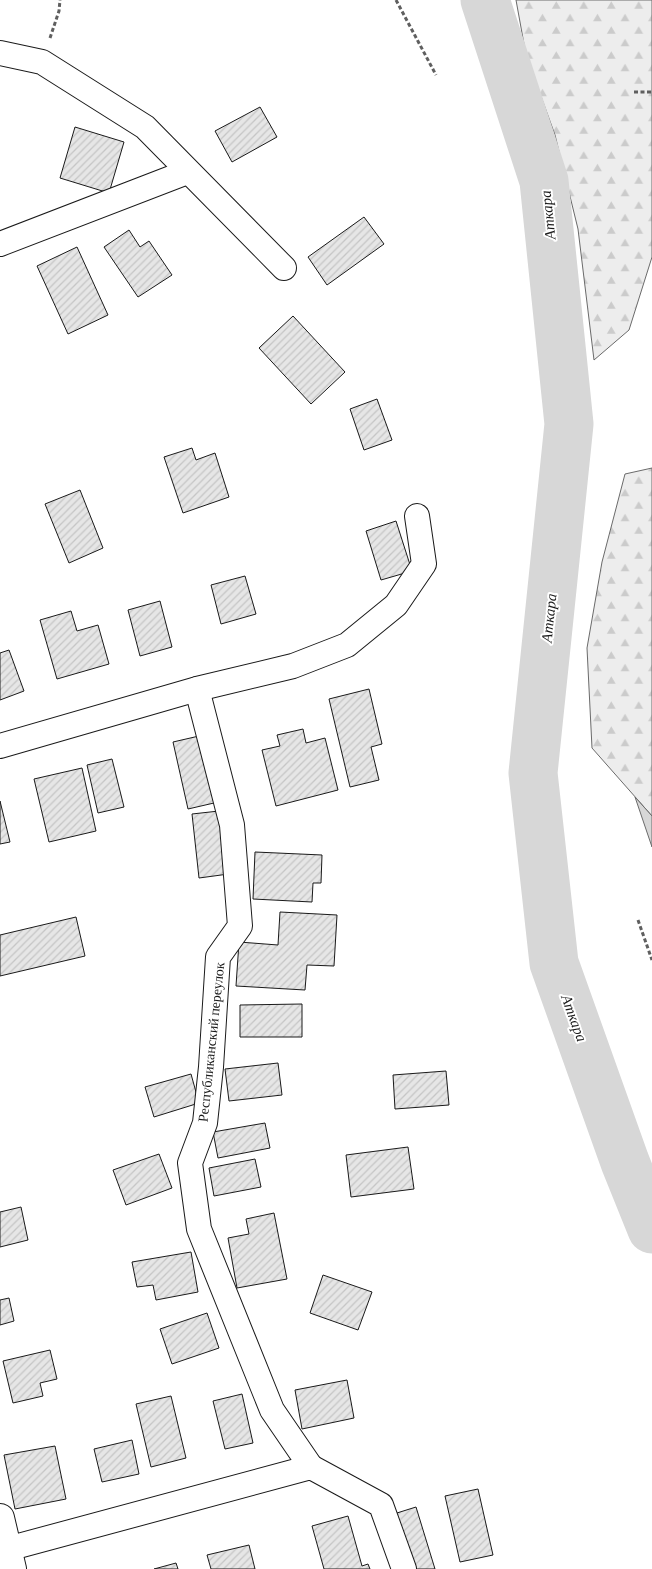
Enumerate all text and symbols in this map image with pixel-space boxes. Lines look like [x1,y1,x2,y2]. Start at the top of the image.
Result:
water label: Аткара [537,190,559,241]
water label: Аткара [538,593,560,644]
street label: Республиканский переулок [195,961,227,1123]
water label: Аткара [558,991,590,1044]

